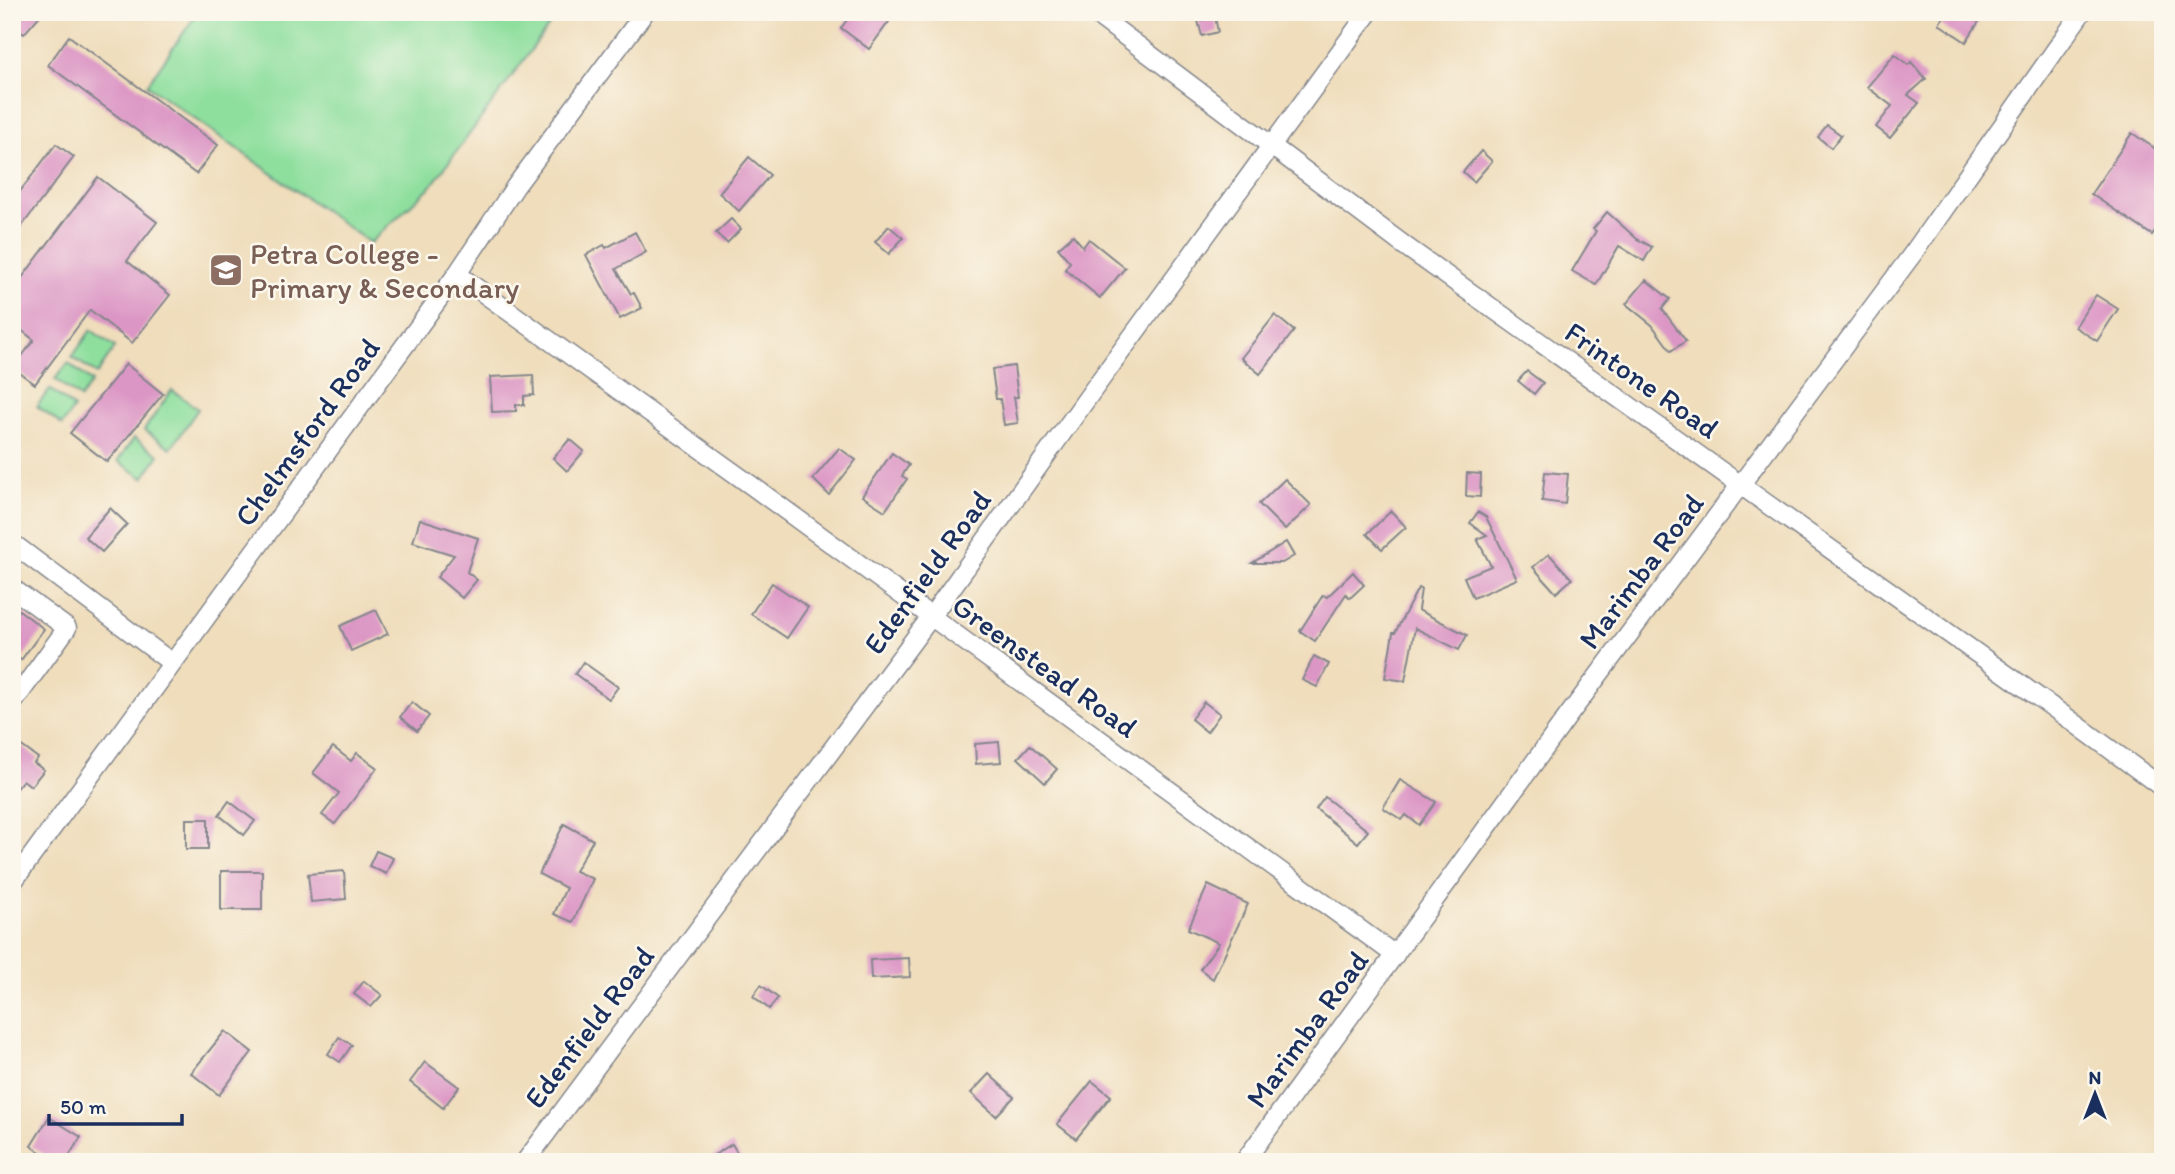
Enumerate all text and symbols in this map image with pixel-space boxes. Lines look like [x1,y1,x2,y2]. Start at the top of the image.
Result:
place label: Petra College - Primary & Secondary [250,235,519,306]
school or university icon: Petra College - Primary & Secondary [207,251,245,289]
street label: Frintone Road [1558,313,1726,447]
street label: Chelmsford Road [226,331,388,533]
street label: Edenfield Road [855,483,999,661]
street label: Marimba Road [1570,485,1712,656]
street label: Greenstead Road [945,586,1145,746]
street label: Edenfield Road [516,939,662,1115]
street label: Marimba Road [1237,943,1377,1115]
north arrow [2060,1058,2130,1128]
text: N [2089,1066,2101,1089]
scale bar [49,1083,182,1127]
text: 50 m [60,1094,107,1119]

